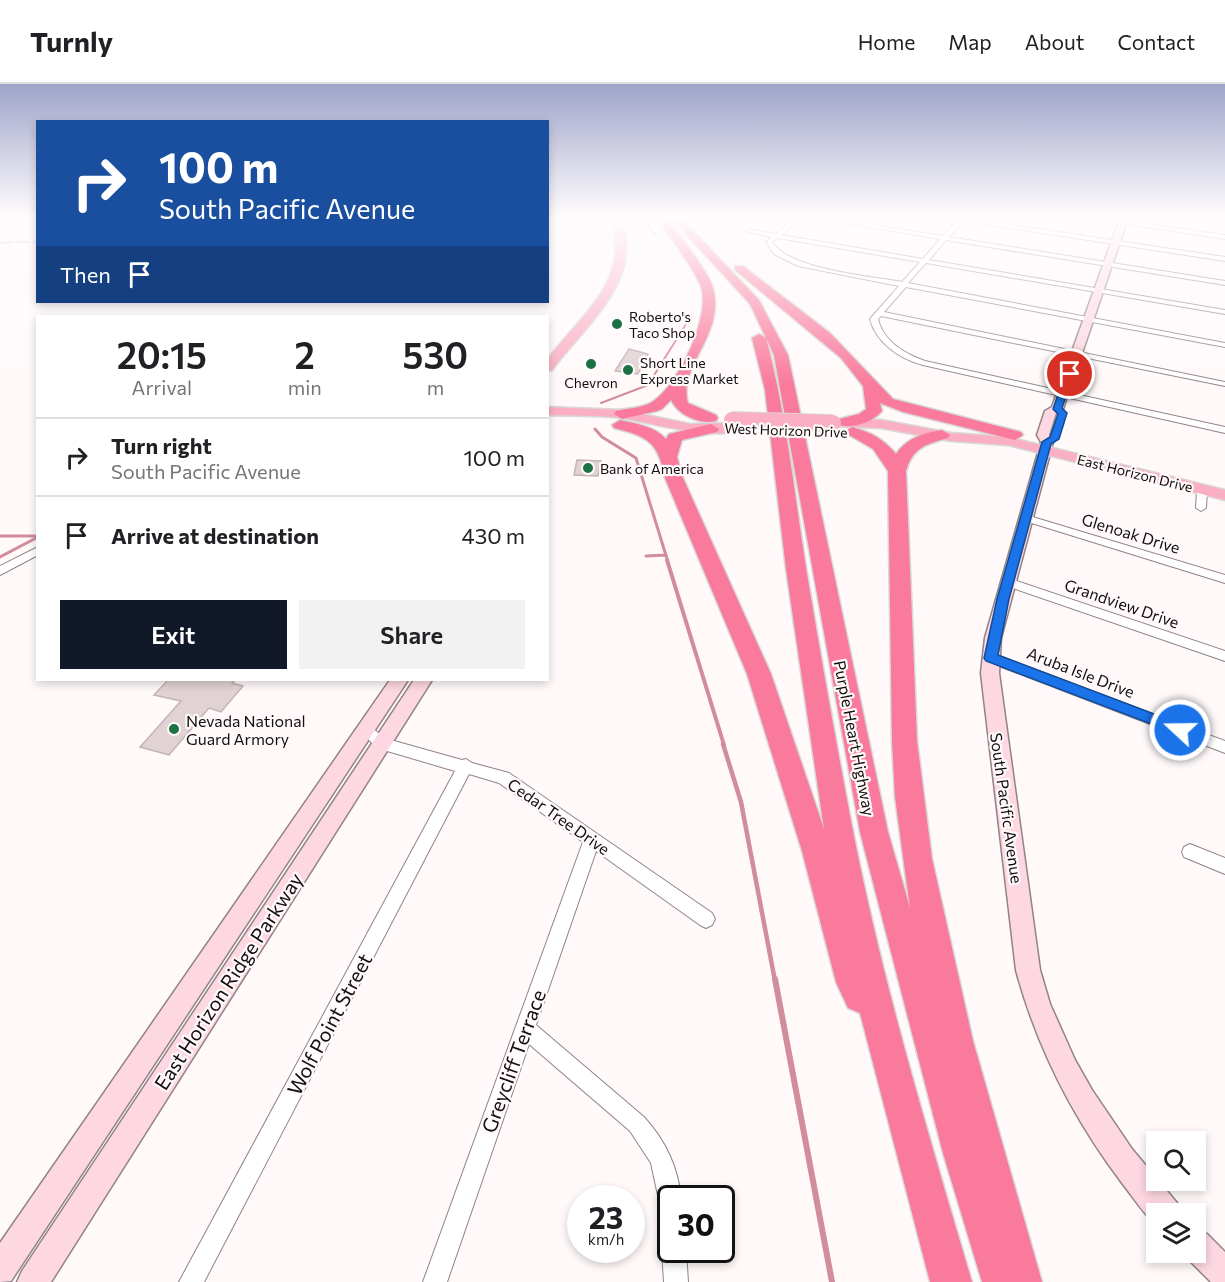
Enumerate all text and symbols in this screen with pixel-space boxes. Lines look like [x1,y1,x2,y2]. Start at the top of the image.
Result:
text: Turnly [30,24,113,58]
text: Home [858,29,915,54]
text: Map [948,29,992,54]
text: About [1025,29,1084,54]
text: Contact [1117,29,1195,54]
text: 100 m [159,140,279,192]
icon: right [60,144,138,222]
text: South Pacific Avenue [159,192,415,225]
icon: arrive [123,258,156,291]
text: Then [60,261,111,288]
place label: Roberto's Taco Shop [629,308,695,341]
marker: Roberto's Taco Shop [610,317,624,331]
text: 20:15 [117,332,207,376]
text: 2 [295,332,315,376]
text: 530 [403,332,468,376]
pin [1044,348,1095,399]
place label: Short Line Express Market [640,354,739,387]
marker: Chevron [584,357,598,371]
icon: arrive [1053,357,1086,390]
marker: Short Line Express Market [621,363,635,377]
place label: Chevron [564,374,618,391]
text: Arrival [132,375,192,399]
text: min [288,375,322,399]
text: m [427,375,444,399]
street label: West Horizon Drive [724,419,848,441]
text: Turn right [111,432,212,459]
icon: right [60,441,93,474]
text: 100 m [463,444,525,471]
street label: East Horizon Drive [1076,450,1194,496]
text: South Pacific Avenue [111,459,301,483]
place label: Bank of America [600,460,704,477]
marker: Bank of America [581,461,595,475]
street label: Glenoak Drive [1080,509,1182,557]
icon: arrive [60,519,93,552]
text: Arrive at destination [111,522,319,549]
text: 430 m [461,522,525,549]
street label: Grandview Drive [1062,575,1182,631]
button: Exit [60,600,287,669]
button: Share [299,600,525,669]
street label: Aruba Isle Drive [1025,643,1137,701]
street label: Purple Heart Highway [831,659,879,817]
position arrow [1148,698,1212,762]
place label: Nevada National Guard Armory [186,711,306,748]
marker: Nevada National Guard Armory [167,722,181,736]
street label: South Pacific Avenue [987,731,1027,885]
street label: Cedar Tree Drive [504,774,614,858]
street label: East Horizon Ridge Parkway [149,868,307,1094]
street label: Wolf Point Street [282,949,376,1099]
street label: Greycliff Terrace [476,986,550,1136]
map controls [1146,1131,1206,1263]
button: search [1146,1131,1206,1191]
speed limit sign: 30 [657,1185,735,1263]
text: 23 [589,1198,623,1235]
button: layers [1146,1203,1206,1263]
text: km/h [588,1230,624,1248]

